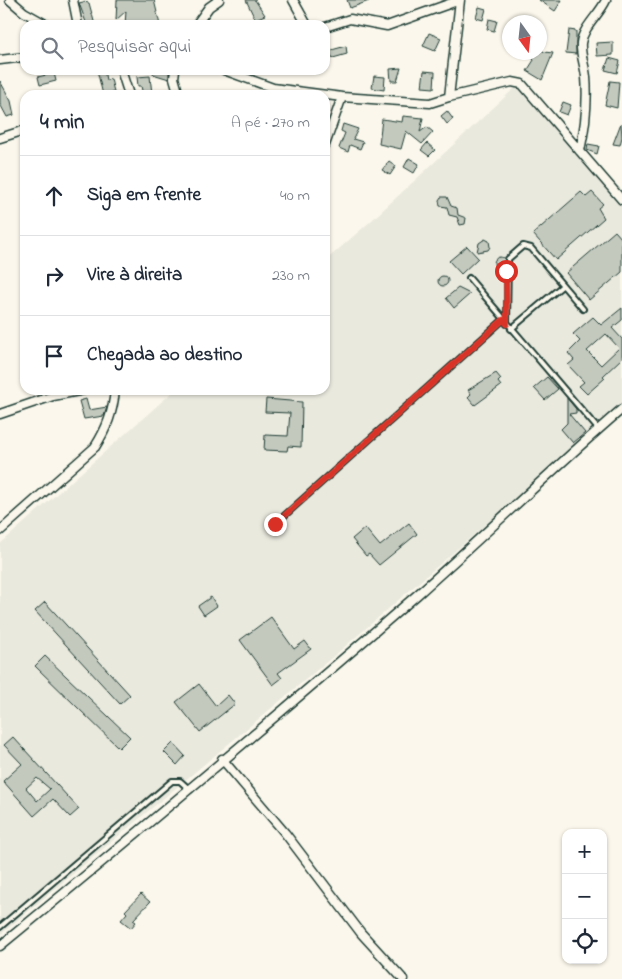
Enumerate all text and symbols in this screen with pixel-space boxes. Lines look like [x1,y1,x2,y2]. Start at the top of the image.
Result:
north arrow [502,15,547,60]
search box [20,20,330,75]
icon: search [38,34,66,62]
text: Pesquisar aqui [78,34,191,61]
text: 4 min [40,108,84,138]
text: A pé · 270 m [231,111,310,135]
icon: ahead [40,182,68,210]
text: Siga em frente [87,182,201,209]
text: 40 m [280,184,310,208]
route start [495,260,518,283]
icon: right [40,262,68,290]
text: Vire à direita [87,262,182,289]
text: 230 m [272,264,310,288]
icon: arrive [40,342,68,370]
text: Chegada ao destino [87,342,242,369]
route end [264,513,287,536]
map controls [562,829,607,964]
button: + [562,829,607,874]
button: − [562,874,607,919]
button: locate [562,919,607,964]

